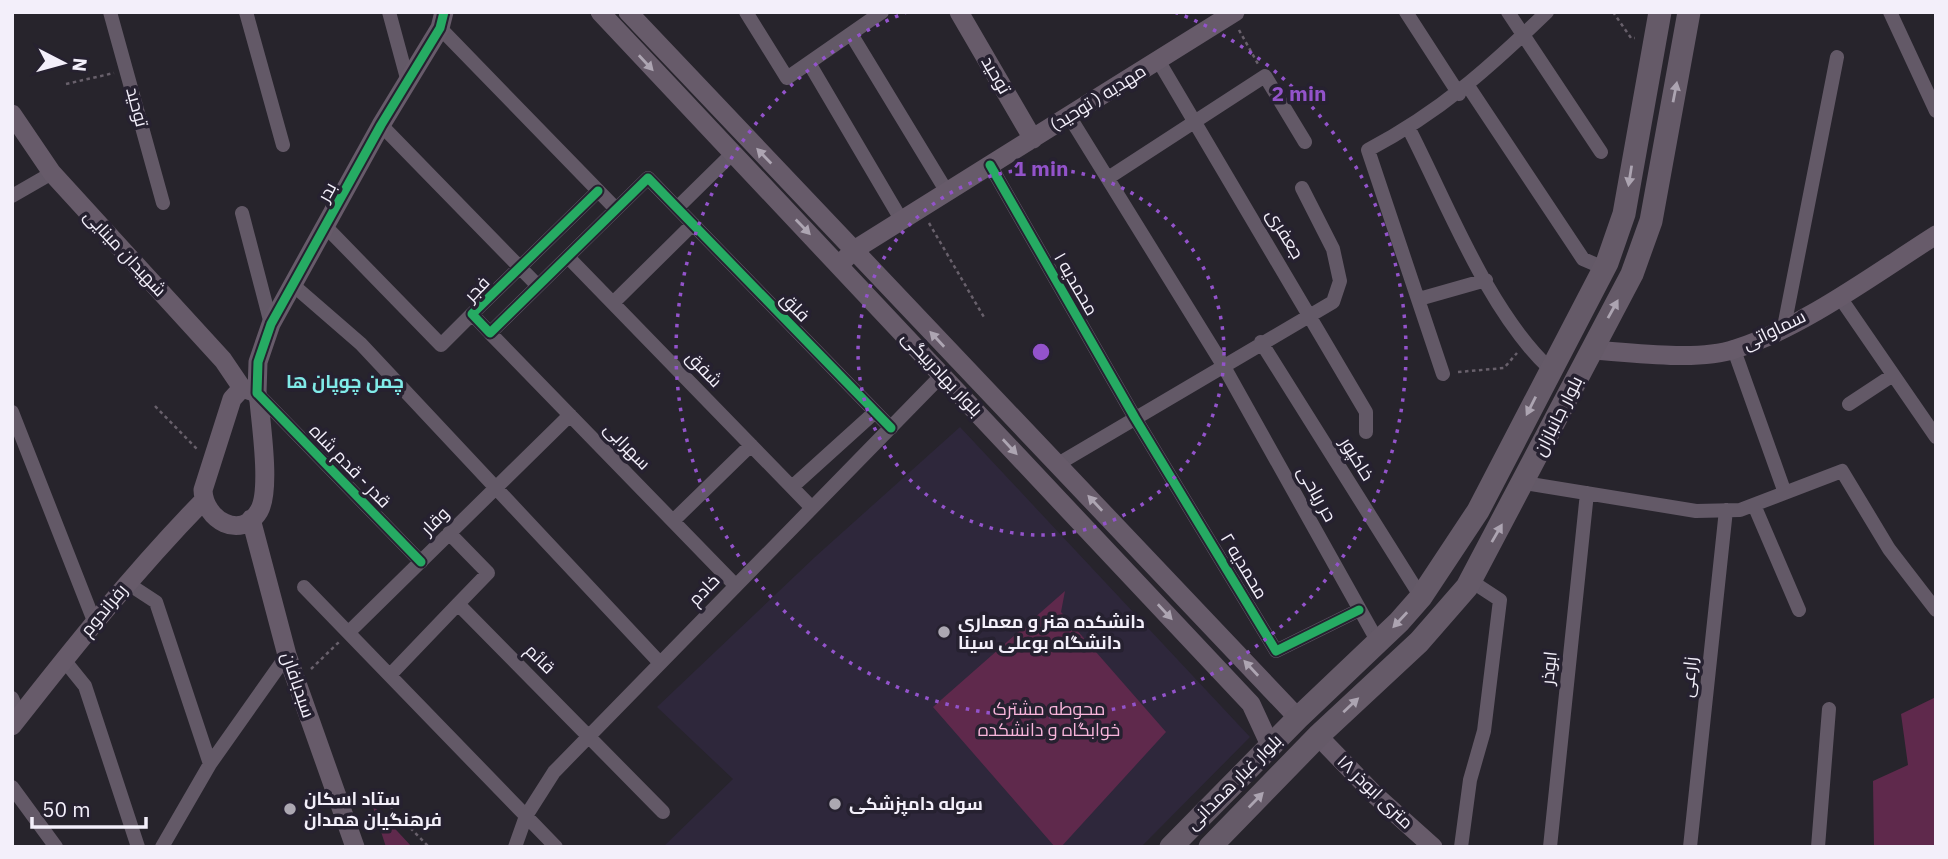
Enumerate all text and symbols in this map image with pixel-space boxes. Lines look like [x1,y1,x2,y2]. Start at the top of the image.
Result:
north arrow [28,28,98,98]
street label: توحید [976,52,1017,98]
one-way arrow [638,54,654,71]
text: N [67,57,93,73]
street label: مهدیه ( توحید) [1045,59,1150,136]
text: 2 min [1272,79,1326,107]
one-way arrow [1669,81,1680,103]
street label: توحید [121,85,154,129]
one-way arrow [756,148,772,165]
text: 1 min [1014,154,1068,182]
one-way arrow [1624,165,1635,187]
street label: بدر [311,178,341,207]
street label: شهیدان مینایی [79,204,172,301]
street label: جعفری [1262,204,1309,263]
one-way arrow [795,219,812,236]
street label: محمدیه ۱ [1049,248,1104,319]
street label: فجر [458,271,494,307]
street label: فلق [775,287,815,327]
one-way arrow [1607,300,1619,319]
street label: سماواتی [1738,304,1809,355]
street label: بلوار بهادربیگی [897,326,988,421]
one-way arrow [929,330,945,348]
centre of rings [1029,340,1053,364]
street label: شفق [681,345,727,393]
district label: چمن چوپان ها [286,369,404,395]
street label: بلوار جانبازان [1528,372,1588,460]
one-way arrow [1526,396,1537,416]
street label: سهرابی [599,417,656,474]
street label: قدر - قدم شاه [304,419,396,513]
street label: خاکپور [1335,432,1380,485]
one-way arrow [1001,438,1018,455]
street label: حر ریاحی [1293,462,1342,526]
one-way arrow [1087,495,1103,512]
street label: وقار [415,502,454,540]
one-way arrow [1491,524,1504,543]
street label: محمدیه ۲ [1216,528,1273,603]
street label: خادم [683,569,725,611]
street label: رفراندوم [75,579,133,641]
one-way arrow [1157,603,1173,620]
place label: دانشکده هنر و معماری دانشگاه بوعلی سینا [958,610,1145,654]
one-way arrow [1393,611,1409,628]
marker: دانشکده هنر و معماری دانشگاه بوعلی سینا [936,624,952,640]
street label: قائم [520,639,560,679]
street label: سبدبافان [277,649,320,721]
street label: ابوذر [1535,650,1562,687]
street label: زارعی [1675,655,1702,698]
one-way arrow [1244,660,1260,677]
park label: محوطه مشترک خوابگاه و دانشکده [978,697,1120,741]
one-way arrow [1342,698,1359,714]
street label: بلوار غبار همدانی [1181,729,1286,834]
street label: ۱۸ متری ابوذر [1332,750,1418,834]
scale bar [32,786,145,830]
place label: ستاد اسکان فرهنگیان همدان [304,787,442,831]
one-way arrow [1247,791,1264,808]
place label: سوله دامپزشکی [849,792,983,816]
text: 50 m [42,795,91,823]
marker: سوله دامپزشکی [827,796,843,812]
marker: ستاد اسکان فرهنگیان همدان [282,801,298,817]

